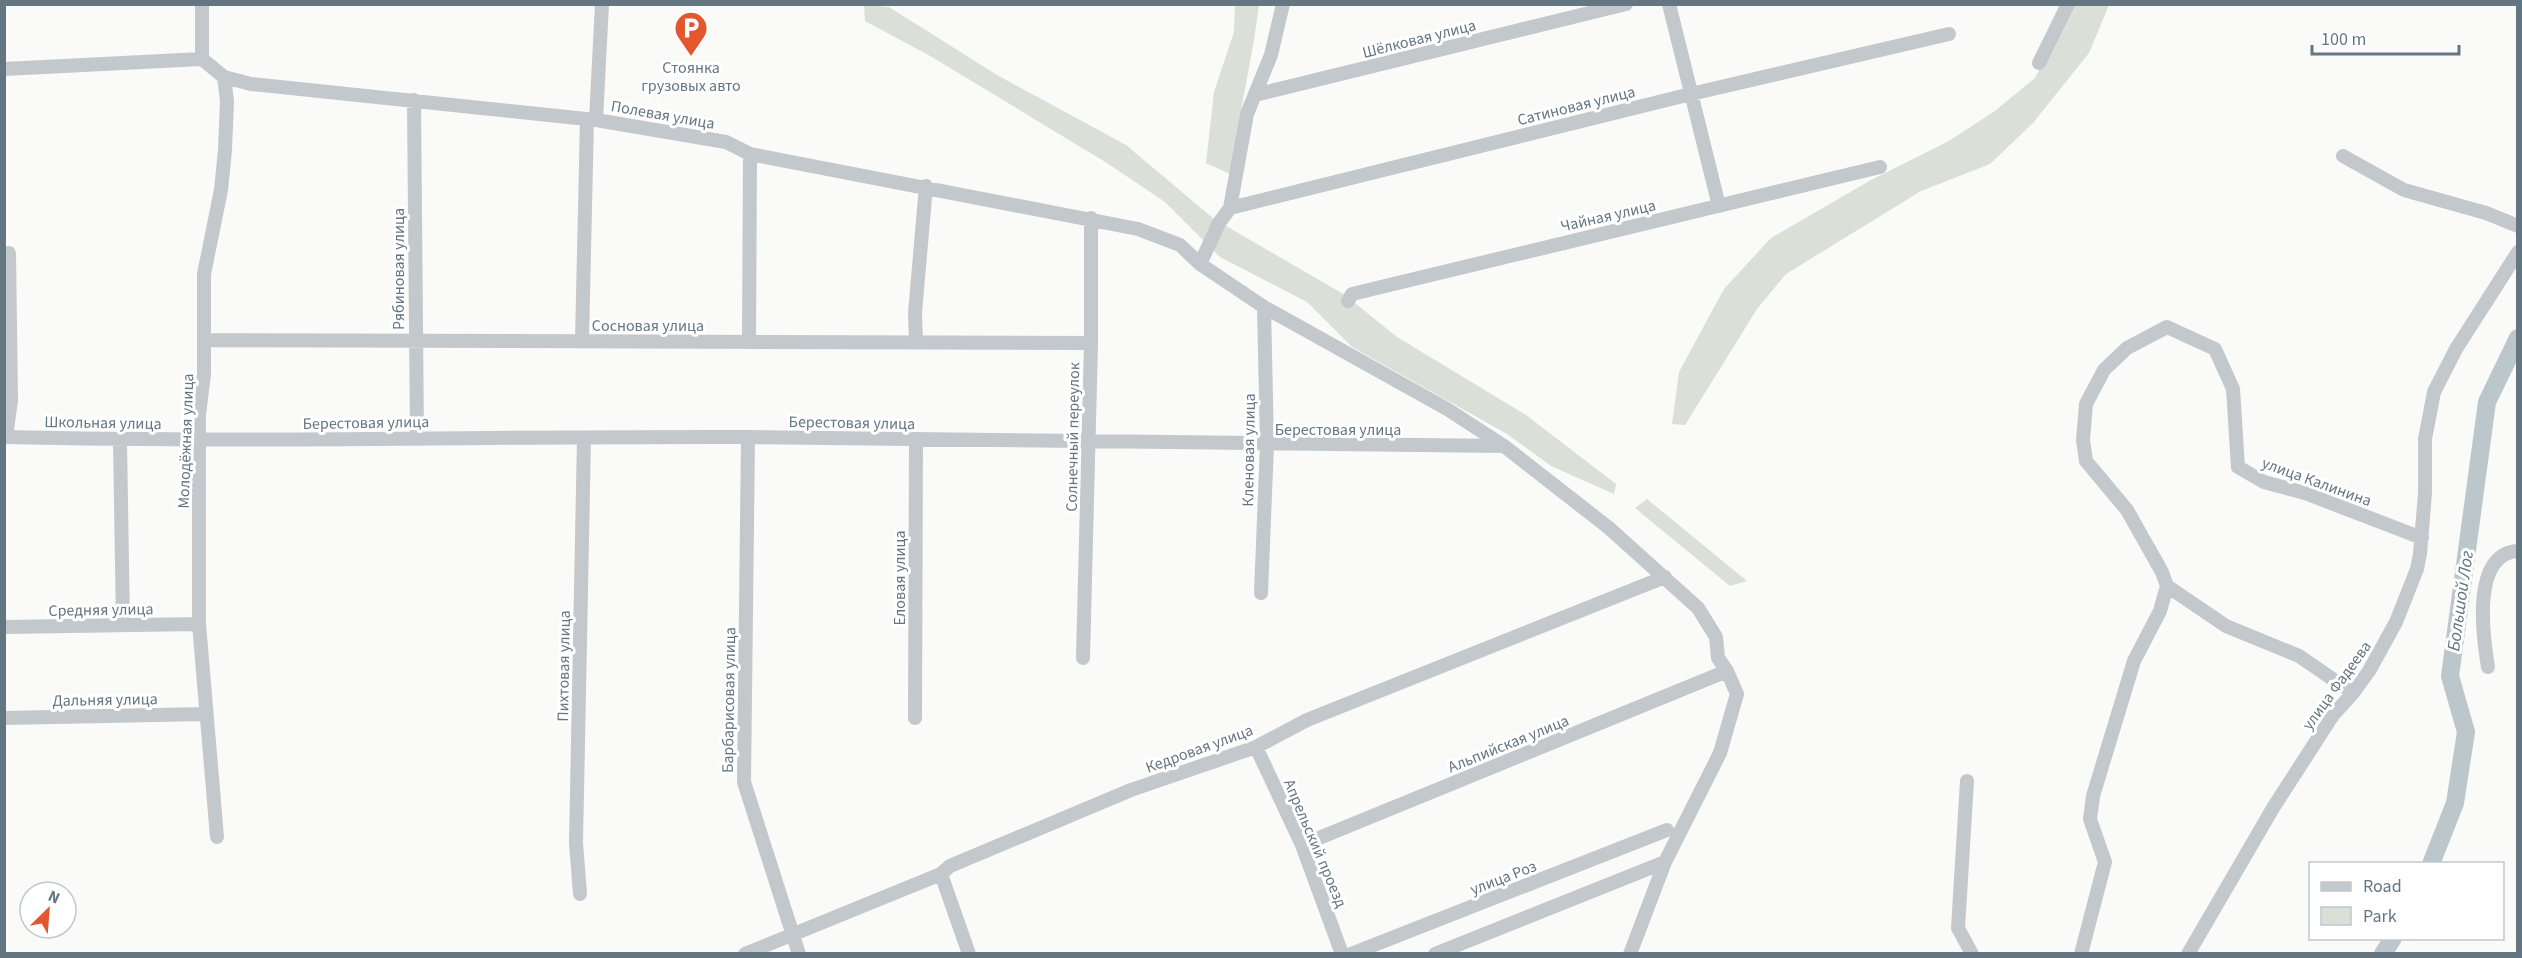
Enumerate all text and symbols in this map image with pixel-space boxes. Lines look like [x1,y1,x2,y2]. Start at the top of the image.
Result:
parking icon: Стоянка грузовых авто [673,10,709,57]
street label: Шёлковая улица [1360,14,1478,64]
scale bar [2312,18,2459,56]
text: 100 m [2321,27,2366,52]
place label: Стоянка грузовых авто [641,57,741,97]
street label: Сатиновая улица [1515,81,1637,131]
street label: Полевая улица [609,95,716,135]
street label: Чайная улица [1558,194,1658,238]
street label: Рябиновая улица [388,208,410,330]
street label: Сосновая улица [592,315,704,337]
street label: Солнечный переулок [1061,362,1085,512]
street label: Молодёжная улица [173,373,199,509]
street label: Кленовая улица [1237,393,1261,507]
street label: Школьная улица [44,411,162,435]
street label: Берестовая улица [303,411,429,435]
street label: Берестовая улица [789,411,915,435]
street label: Берестовая улица [1275,419,1401,441]
street label: улица Калинина [2259,452,2374,512]
street label: Еловая улица [889,530,911,626]
water label: Большой Лог [2441,549,2480,653]
street label: Средняя улица [48,598,154,622]
street label: Пихтовая улица [552,610,576,722]
street label: Барбарисовая улица [717,627,741,773]
street label: улица Фадеева [2297,637,2377,735]
street label: Дальняя улица [52,688,158,712]
street label: Альпийская улица [1445,710,1572,778]
street label: Кедровая улица [1143,719,1256,779]
street label: Апрельский проезд [1278,776,1352,911]
street label: улица Роз [1467,855,1540,901]
legend [2309,862,2504,940]
text: Road [2363,874,2402,899]
north arrow [18,880,78,940]
text: N [44,885,63,910]
text: Park [2363,904,2397,929]

